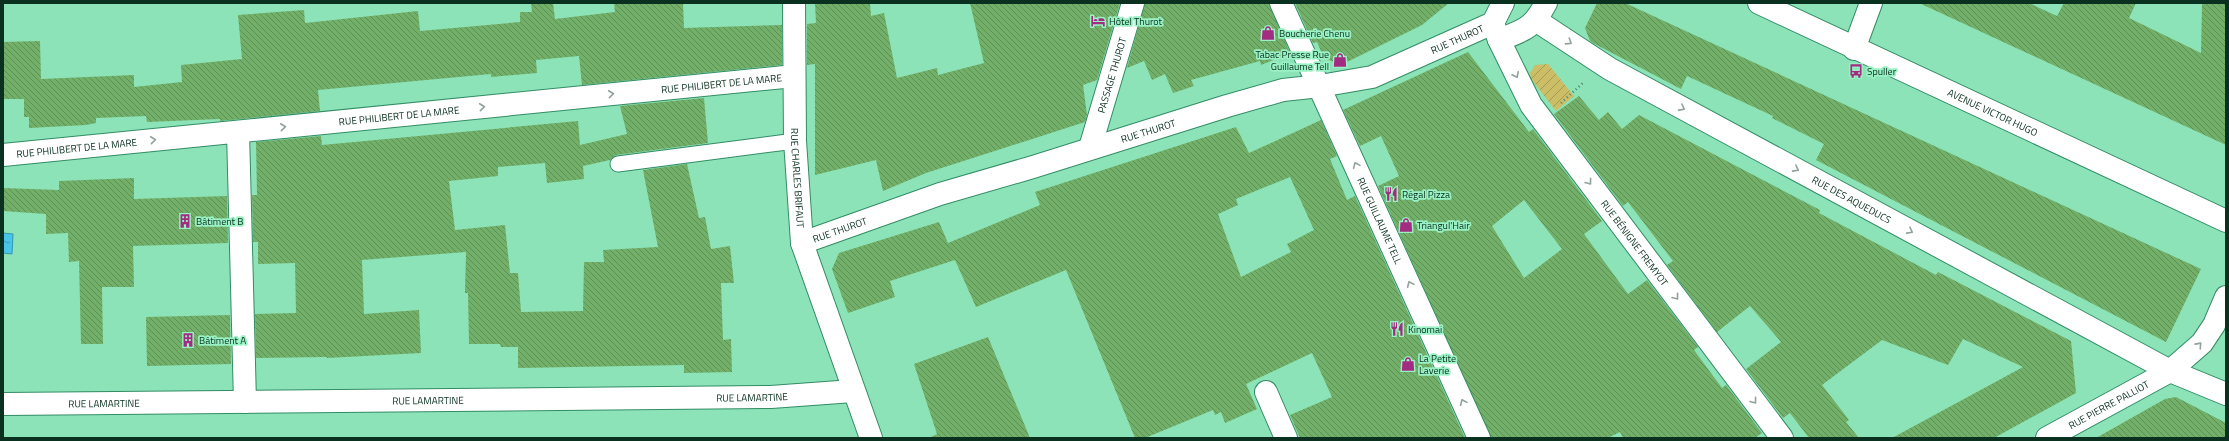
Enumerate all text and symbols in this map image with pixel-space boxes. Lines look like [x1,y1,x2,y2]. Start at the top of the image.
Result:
hotel icon: Hôtel Thurot [1090,13,1106,29]
place label: Hôtel Thurot [1109,14,1163,29]
street label: RUE THUROT [1428,21,1487,58]
shop icon: Boucherie Chenu [1260,25,1276,41]
place label: Boucherie Chenu [1279,26,1350,41]
street label: PASSAGE THUROT [1094,35,1131,115]
one-way arrow [1565,37,1572,45]
place label: Tabac Presse Rue Guillaume Tell [1255,47,1329,74]
shop icon: Tabac Presse Rue Guillaume Tell [1332,52,1348,68]
bus stop icon: Spuller [1848,63,1864,79]
place label: Spuller [1867,64,1897,79]
street label: RUE PHILIBERT DE LA MARE [660,70,783,97]
one-way arrow [1511,71,1519,79]
street label: AVENUE VICTOR HUGO [1945,85,2040,140]
one-way arrow [608,90,614,99]
street label: RUE PHILIBERT DE LA MARE [338,102,461,129]
one-way arrow [479,103,485,112]
one-way arrow [1677,103,1685,110]
street label: RUE THUROT [1119,115,1178,147]
one-way arrow [280,123,286,132]
street label: RUE CHARLES BRIFAUT [787,128,808,229]
street label: RUE PHILIBERT DE LA MARE [16,135,138,162]
one-way arrow [150,136,156,145]
one-way arrow [1353,162,1361,170]
one-way arrow [1792,164,1799,172]
street label: RUE DES AQUEDUCS [1809,172,1894,227]
street label: RUE GUILLAUME TELL [1353,175,1406,267]
one-way arrow [1584,178,1591,185]
restaurant icon: Régal Pizza [1383,186,1399,202]
place label: Régal Pizza [1402,187,1450,202]
street label: RUE BÉNIGNE FREMYOT [1597,197,1672,290]
building icon: Bâtiment B [177,213,193,229]
street label: RUE THUROT [811,213,870,247]
place label: Bâtiment B [196,214,244,229]
shop icon: Triangul'Hair [1398,217,1414,233]
place label: Triangul'Hair [1417,218,1470,233]
one-way arrow [1906,226,1914,234]
one-way arrow [1406,281,1414,288]
one-way arrow [1671,293,1678,300]
restaurant icon: Kinomai [1389,321,1405,337]
place label: Kinomai [1408,322,1442,337]
building icon: Bâtiment A [180,332,196,348]
place label: Bâtiment A [199,333,246,348]
one-way arrow [2195,342,2202,350]
place label: La Petite Laverie [1419,351,1456,378]
shop icon: La Petite Laverie [1400,356,1416,372]
street label: RUE PIERRE PALLIOT [2066,377,2152,433]
street label: RUE LAMARTINE [716,389,789,405]
street label: RUE LAMARTINE [392,393,464,408]
street label: RUE LAMARTINE [68,396,140,411]
one-way arrow [1749,397,1757,404]
one-way arrow [1460,399,1468,407]

